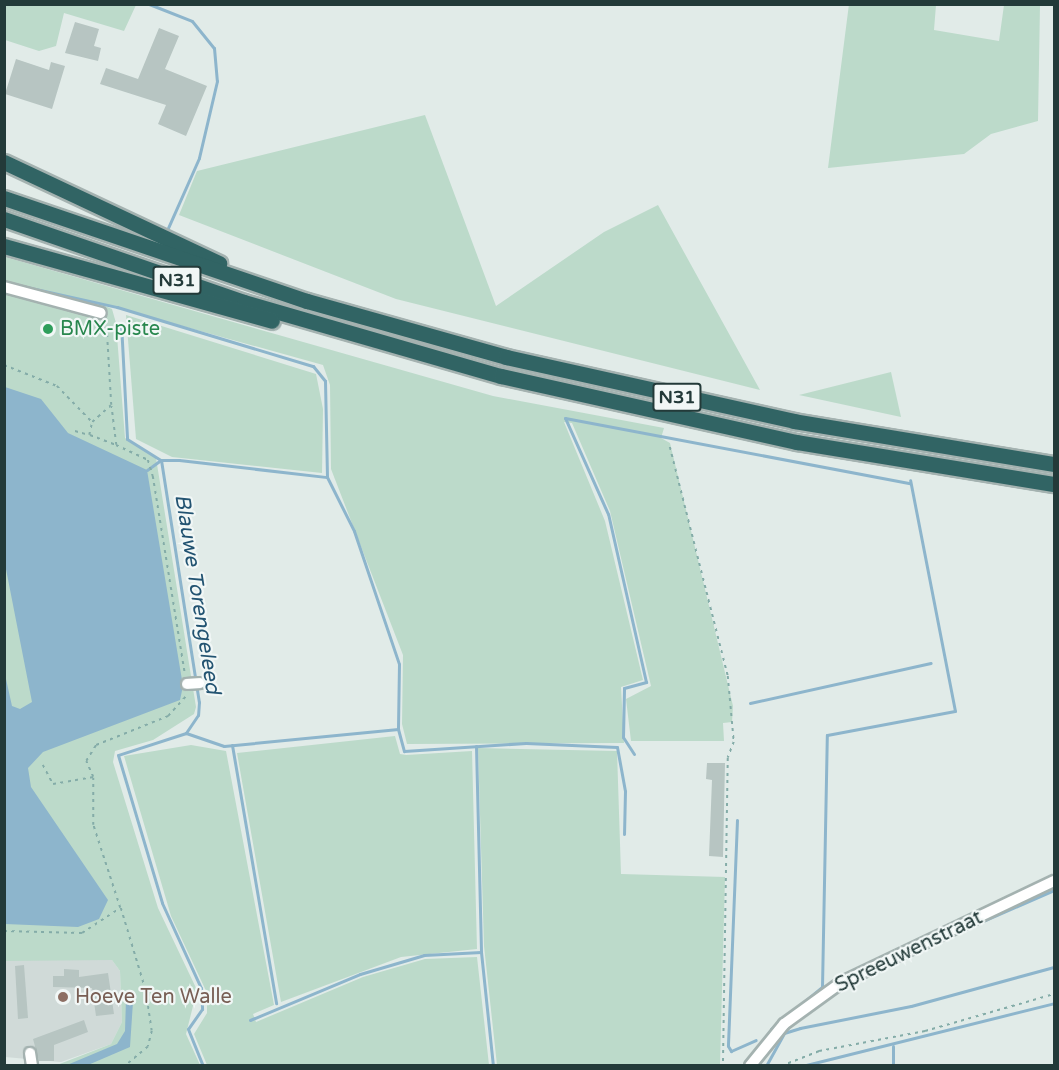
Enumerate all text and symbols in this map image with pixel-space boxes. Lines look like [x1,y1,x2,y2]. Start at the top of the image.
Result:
road number: N31 [152,265,202,295]
place label: BMX-piste [60,317,160,341]
marker: BMX-piste [41,322,55,336]
road number: N31 [652,382,702,412]
water label: Blauwe Torengeleed [169,492,225,696]
street label: Spreeuwenstraat [831,906,987,998]
place label: Hoeve Ten Walle [75,985,232,1009]
marker: Hoeve Ten Walle [56,990,70,1004]

